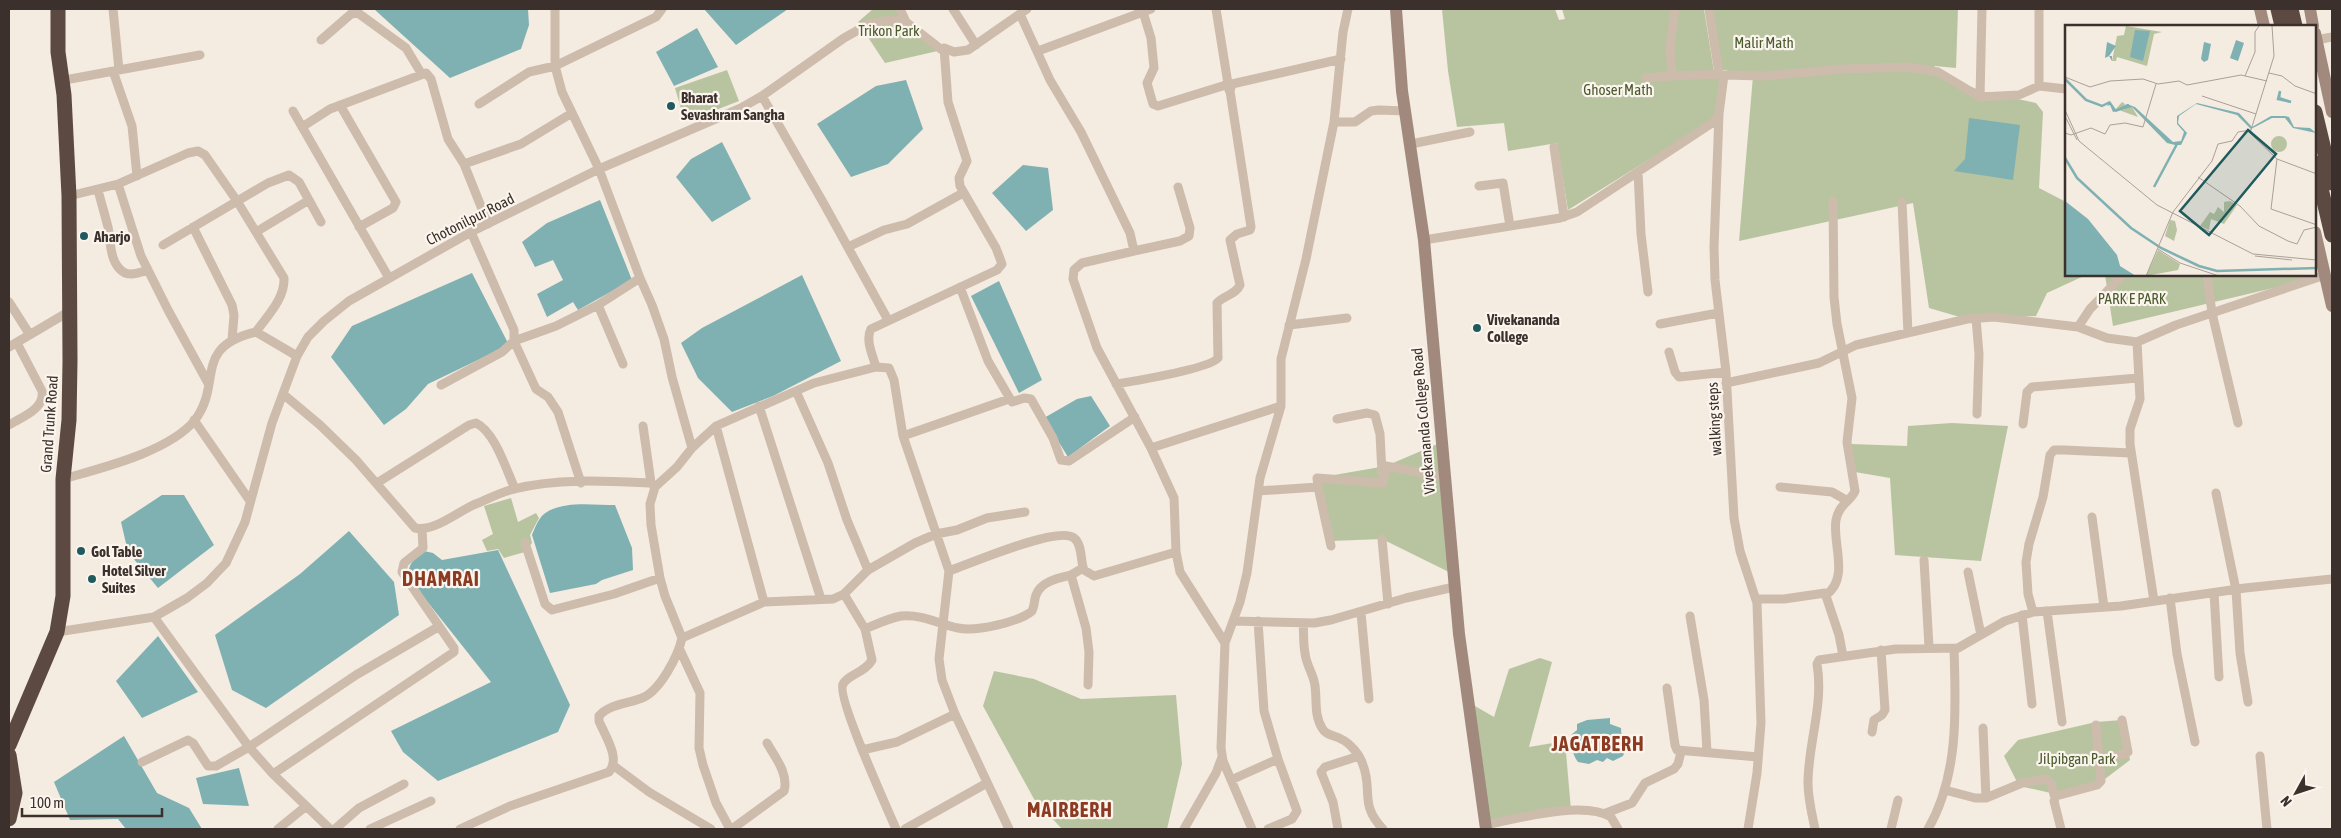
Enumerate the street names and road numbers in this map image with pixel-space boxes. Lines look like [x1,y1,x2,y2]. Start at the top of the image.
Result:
street label: Chotonilpur Road [423,190,517,248]
street label: Vivekananda College Road [1408,347,1438,495]
street label: Grand Trunk Road [37,375,61,473]
street label: walking steps [1704,382,1724,456]

